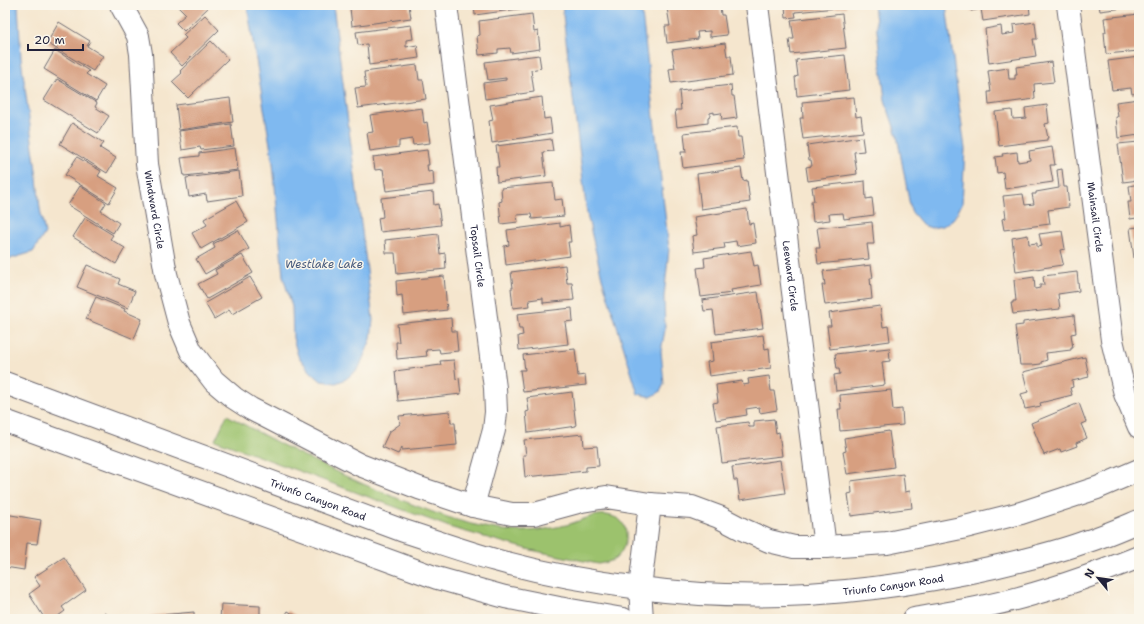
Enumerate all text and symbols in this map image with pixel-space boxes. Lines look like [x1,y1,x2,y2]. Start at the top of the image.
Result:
scale bar [28,26,83,52]
text: 20 m [34,32,65,48]
street label: Windward Circle [142,169,168,250]
street label: Mainsail Circle [1085,181,1107,254]
street label: Topsail Circle [468,224,489,288]
street label: Leeward Circle [780,240,802,312]
water label: Westlake Lake [285,257,363,272]
street label: Triunfo Canyon Road [268,475,369,523]
north arrow [1078,558,1118,598]
text: N [1081,566,1099,581]
street label: Triunfo Canyon Road [842,571,945,598]

